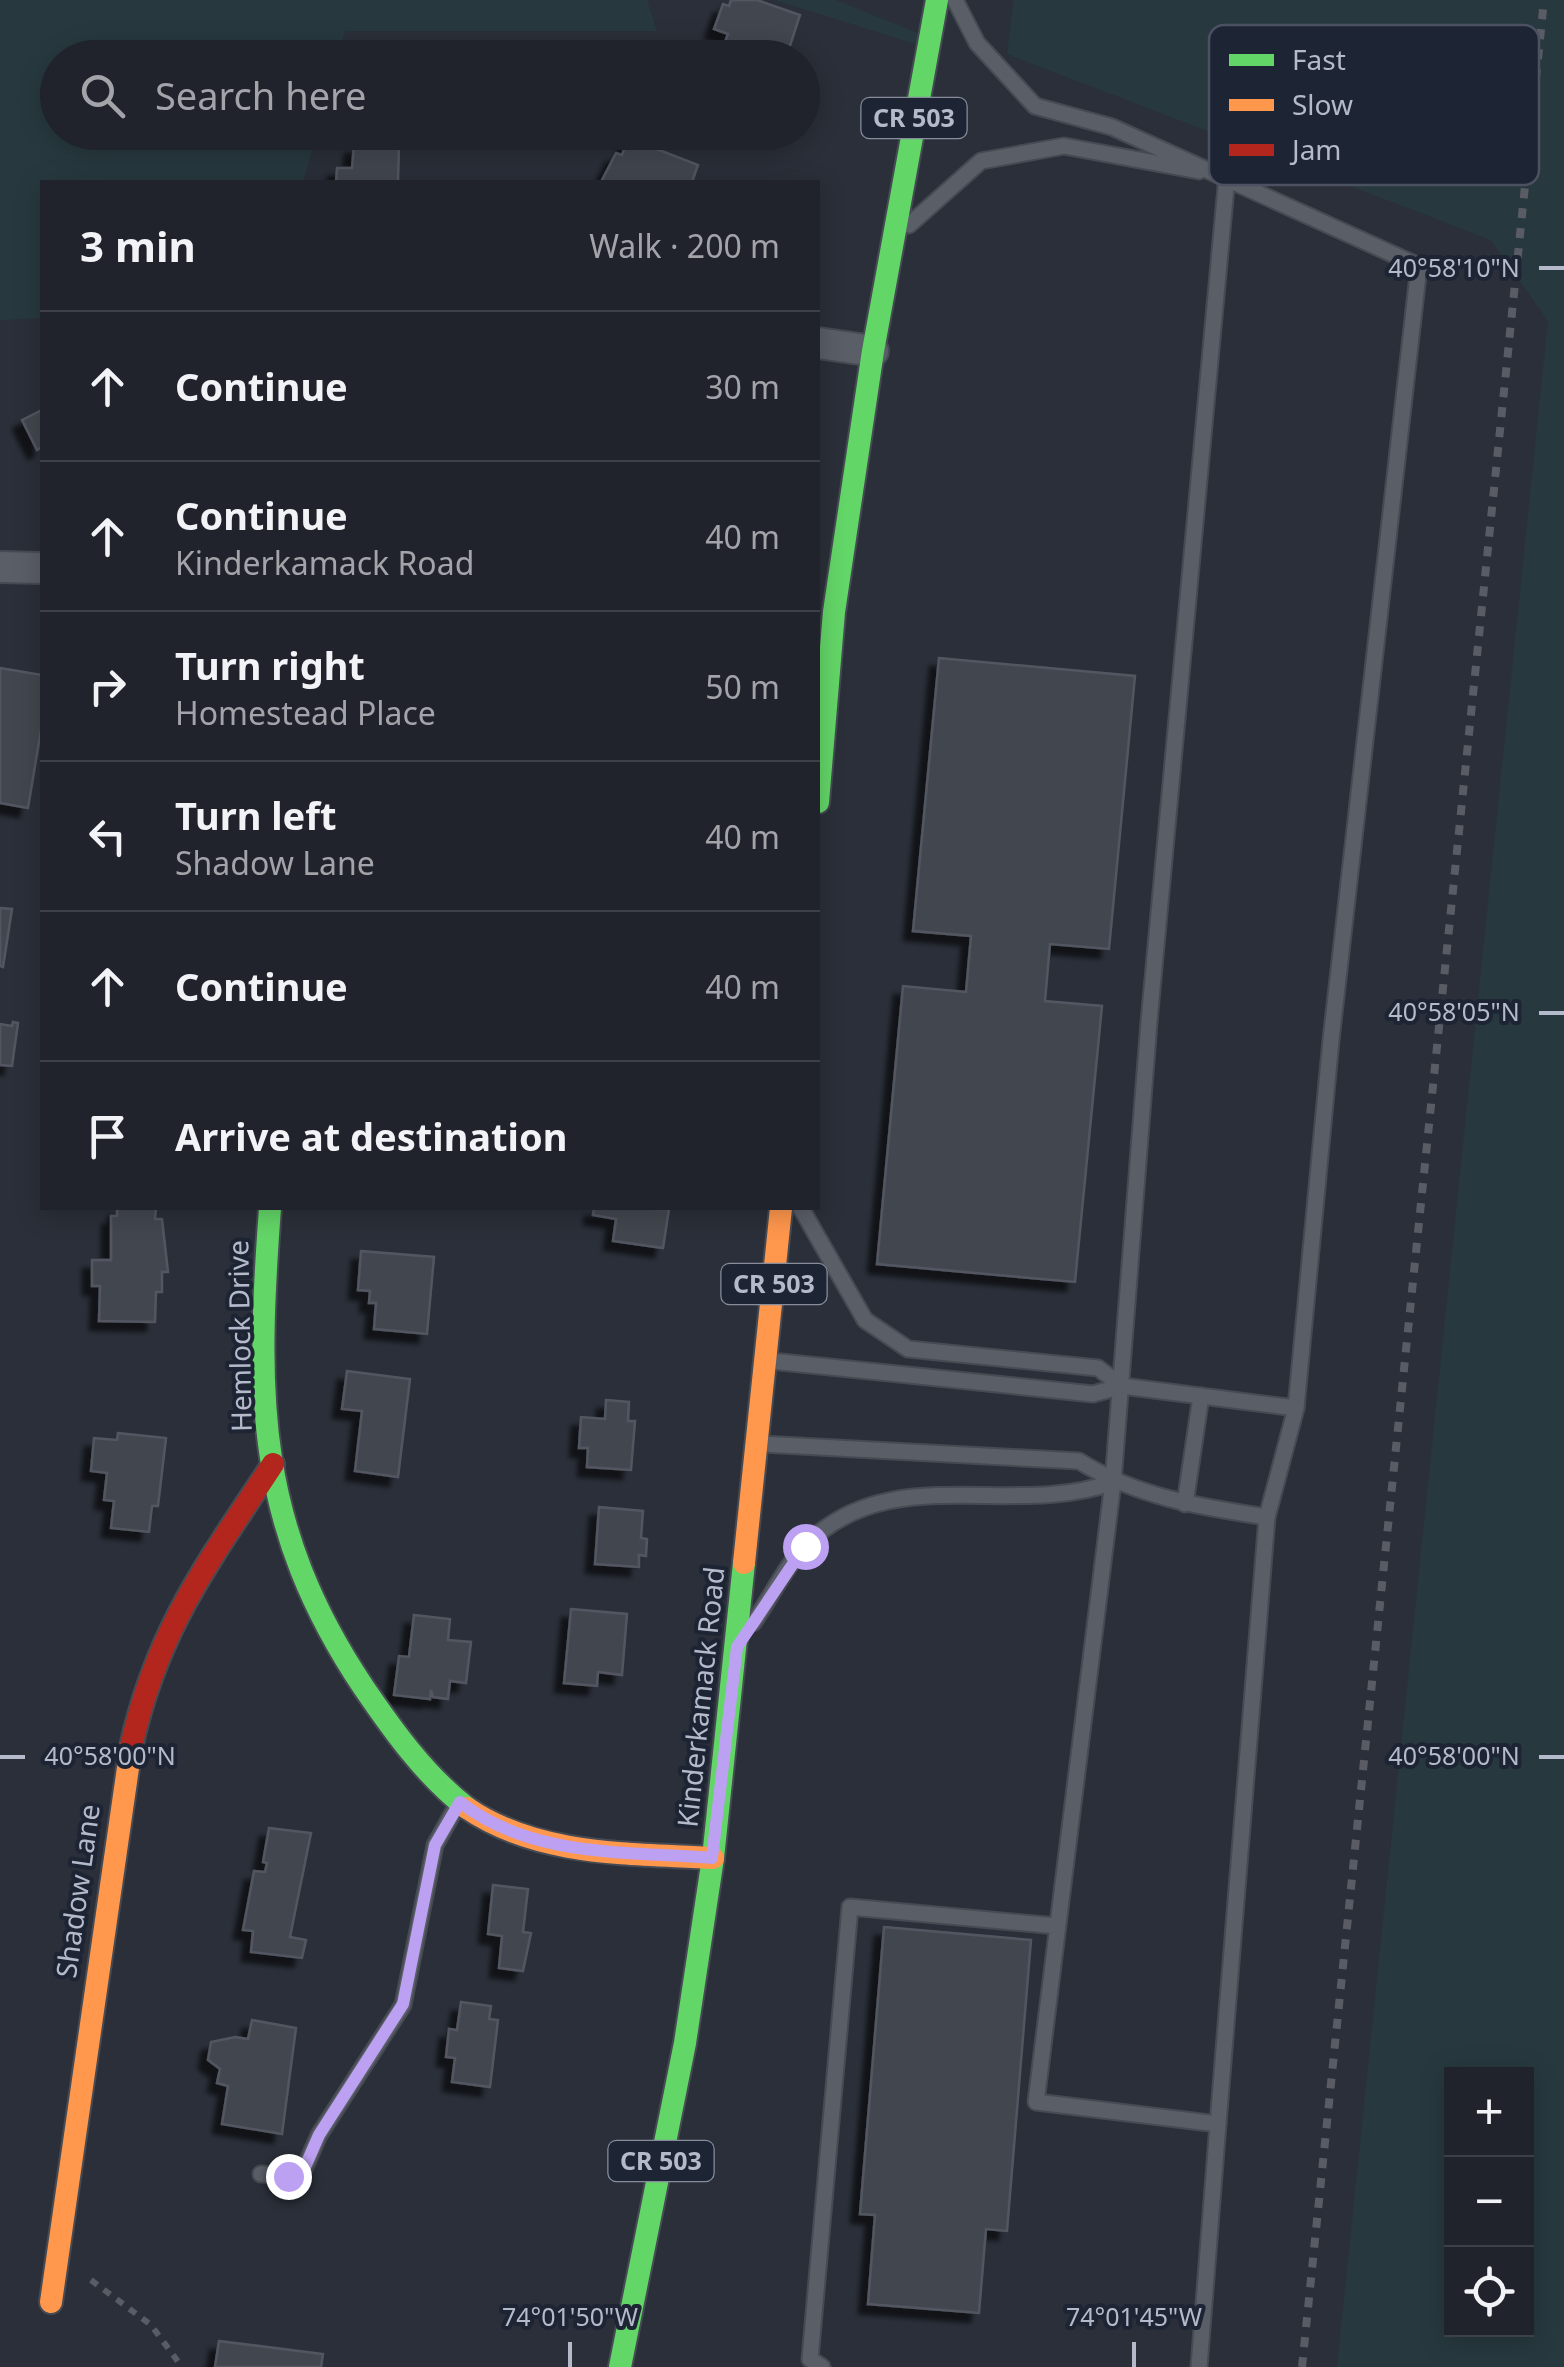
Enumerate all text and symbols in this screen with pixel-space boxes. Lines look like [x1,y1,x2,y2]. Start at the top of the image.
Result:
legend [1209,25,1539,185]
search box [40,40,820,150]
text: Fast [1292,40,1346,78]
icon: search [75,68,130,123]
text: Search here [155,69,366,121]
text: Slow [1292,85,1353,123]
road number: CR 503 [862,98,966,138]
text: Jam [1289,130,1342,168]
text: 3 min [80,217,196,274]
text: Walk · 200 m [589,224,780,267]
text: 40°58'10"N [1388,250,1520,284]
icon: ahead [80,359,135,414]
text: Continue [175,360,348,412]
text: 30 m [705,365,780,408]
text: Continue [175,489,348,541]
icon: ahead [80,509,135,564]
text: 40 m [705,515,780,558]
text: Kinderkamack Road [175,541,474,584]
text: Turn right [175,639,365,691]
icon: right [80,659,135,714]
text: 50 m [705,665,780,708]
text: Homestead Place [175,691,436,734]
text: Turn left [175,789,337,841]
icon: left [80,809,135,864]
text: 40 m [705,815,780,858]
text: Shadow Lane [175,841,375,884]
icon: ahead [80,959,135,1014]
text: Continue [175,960,348,1012]
text: 40 m [705,965,780,1008]
text: 40°58'05"N [1388,994,1520,1028]
icon: arrive [80,1109,135,1164]
text: Arrive at destination [175,1110,567,1162]
street label: Hemlock Drive [218,1240,260,1432]
road number: CR 503 [722,1264,826,1304]
route start [783,1524,829,1570]
street label: Kinderkamack Road [667,1565,733,1829]
text: 40°58'00"N [44,1738,176,1772]
text: 40°58'00"N [1388,1738,1520,1772]
street label: Shadow Lane [46,1802,108,1980]
map controls [1444,2067,1534,2337]
button: + [1444,2067,1534,2157]
road number: CR 503 [608,2141,714,2181]
route end [266,2154,312,2200]
button: − [1444,2157,1534,2247]
button: locate [1444,2247,1534,2337]
text: 74°01'50"W [502,2299,638,2333]
text: 74°01'45"W [1066,2299,1202,2333]

